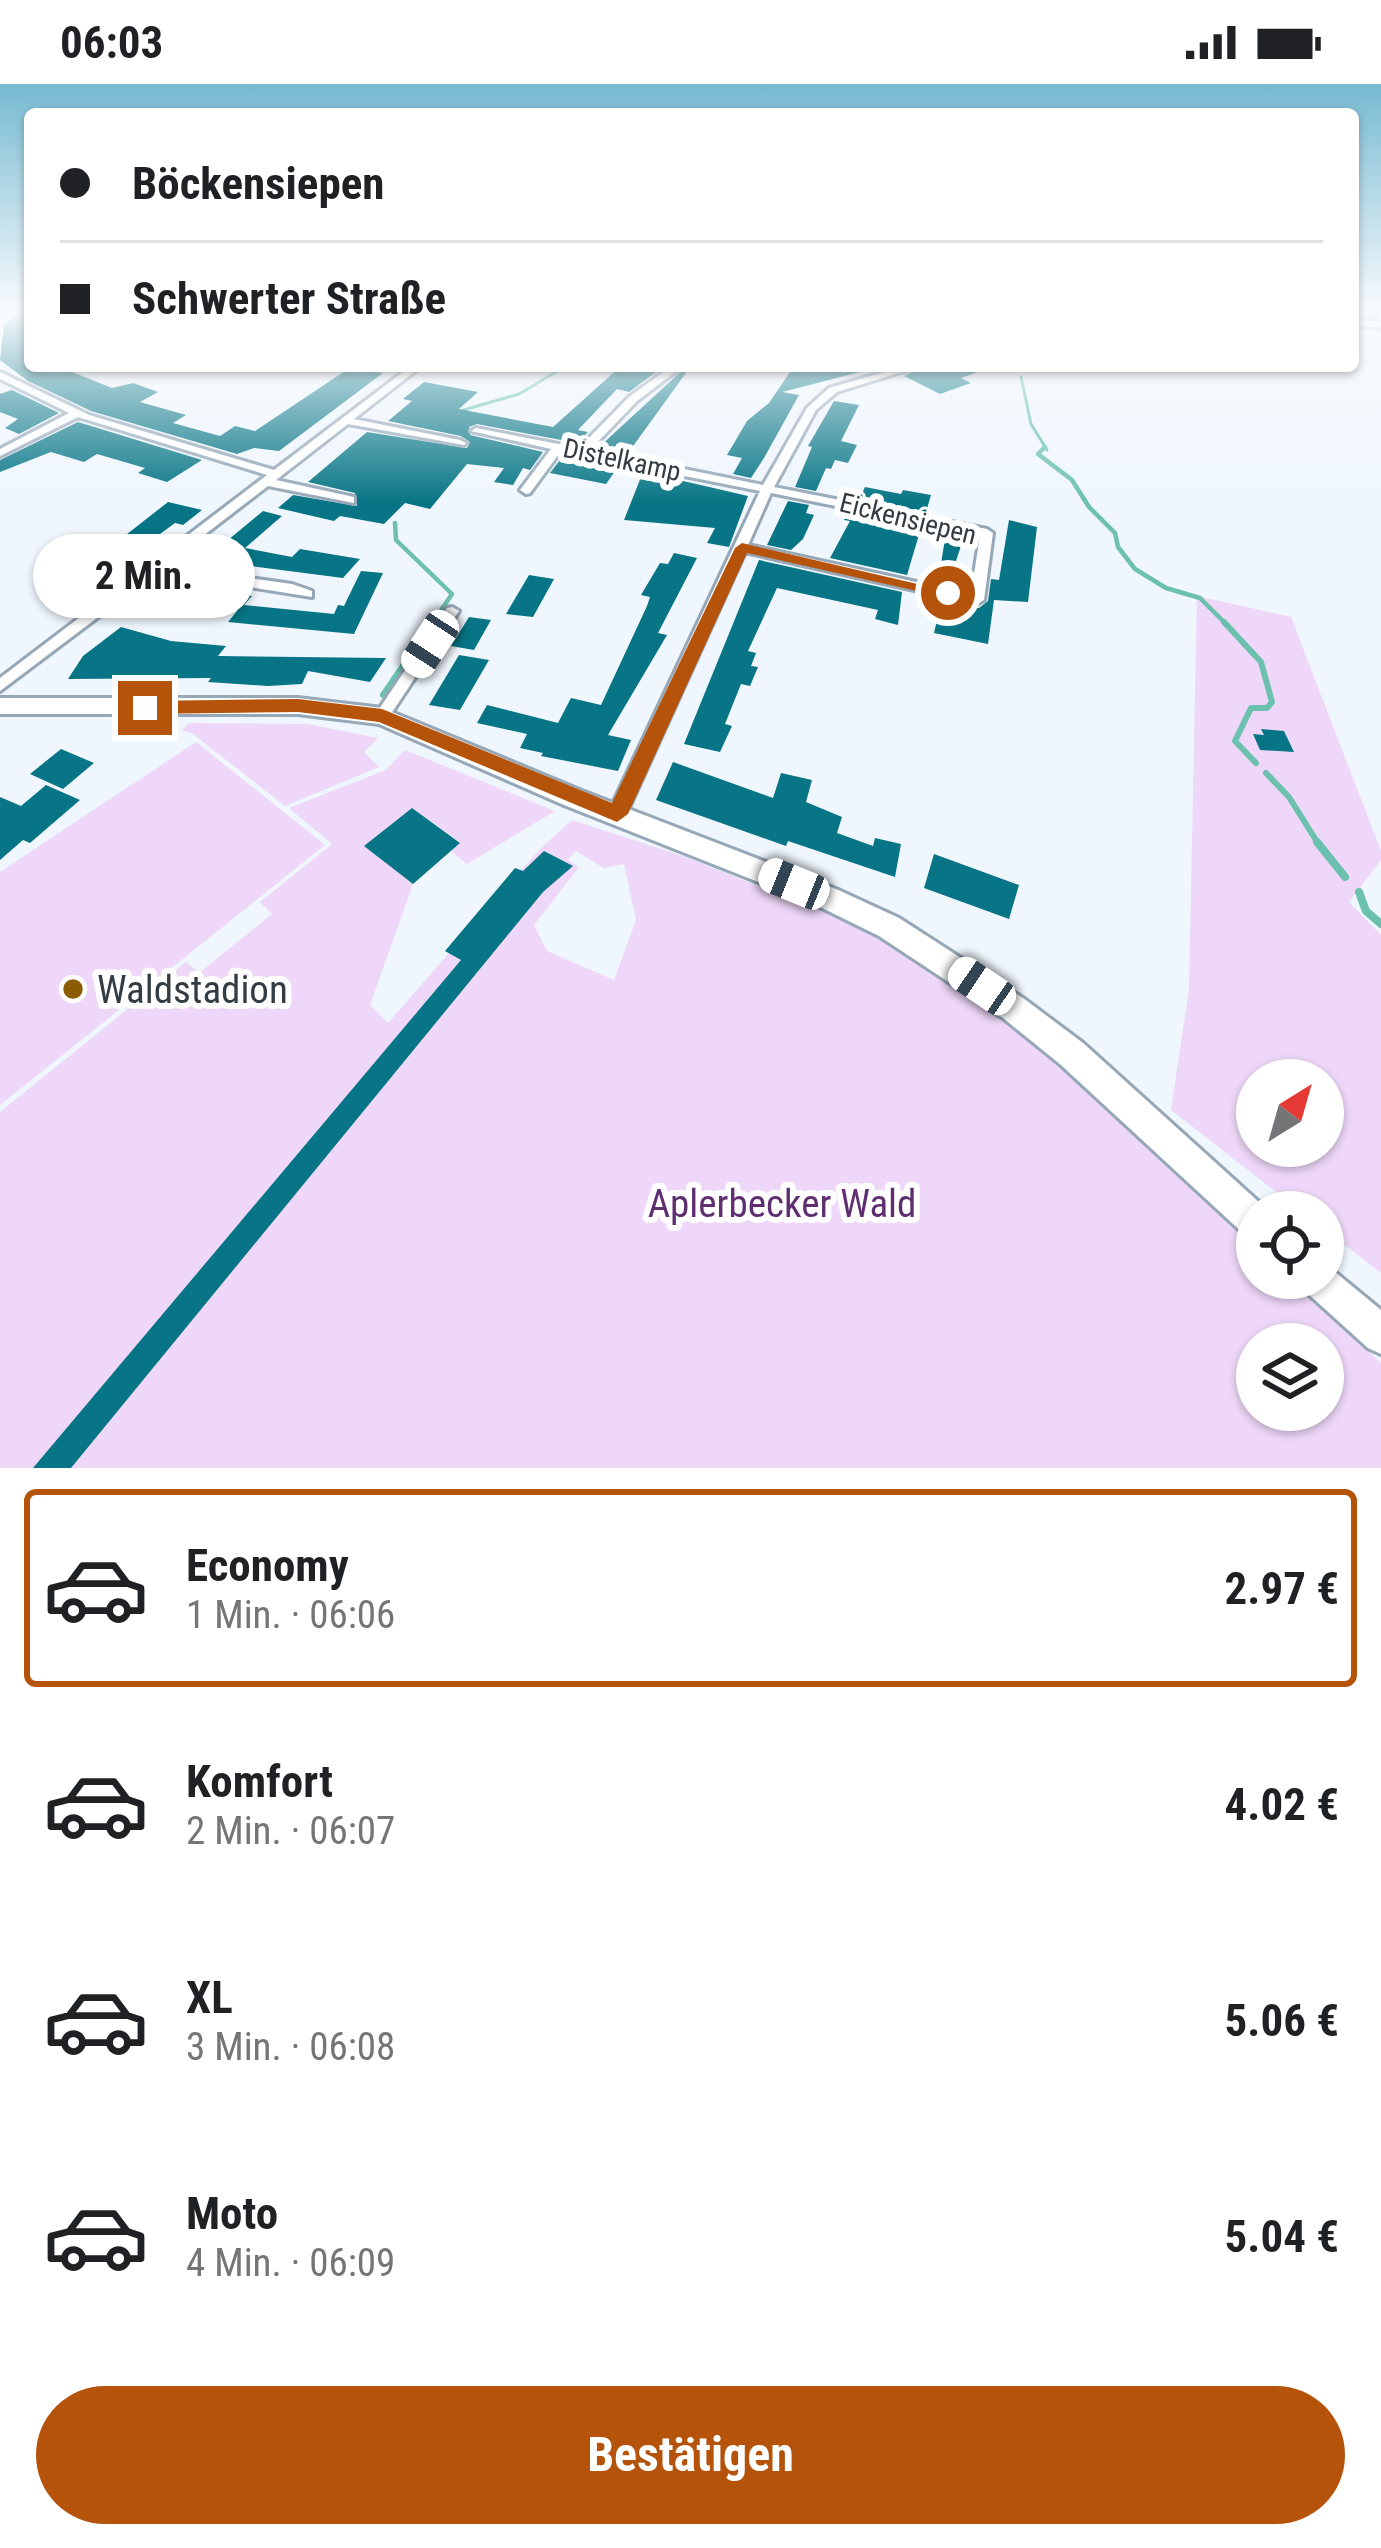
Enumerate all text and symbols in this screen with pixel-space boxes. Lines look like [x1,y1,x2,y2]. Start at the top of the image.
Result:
text: 06:03 [60,16,163,69]
text: Böckensiepen [132,157,384,210]
text: Schwerter Straße [132,272,446,325]
street label: Distelkamp [560,432,684,488]
street label: Eickensiepen [836,487,980,551]
callout: 2 Min. [34,534,256,618]
text: 2 Min. [95,553,193,599]
route start [921,566,975,620]
car [395,604,465,684]
route end [118,681,172,735]
car [754,854,834,914]
car [942,951,1022,1021]
place label: Waldstadion [97,967,288,1013]
marker: Waldstadion [60,976,86,1002]
north arrow [1236,1059,1344,1167]
map controls [1236,1059,1344,1431]
park label: Aplerbecker Wald [648,1181,916,1227]
button: locate [1236,1191,1344,1299]
button: layers [1236,1323,1344,1431]
icon: car [42,1534,150,1642]
text: Economy [186,1539,349,1592]
text: 2.97 € [1225,1562,1339,1615]
text: 1 Min. · 06:06 [186,1592,395,1638]
icon: car [42,1750,150,1858]
text: Komfort [186,1755,333,1808]
text: 4.02 € [1225,1778,1339,1831]
text: 2 Min. · 06:07 [186,1808,395,1854]
icon: car [42,1966,150,2074]
text: XL [186,1971,233,2024]
text: 5.06 € [1225,1994,1339,2047]
text: 3 Min. · 06:08 [186,2024,395,2070]
icon: car [42,2182,150,2290]
text: Moto [186,2187,278,2240]
text: 5.04 € [1225,2210,1339,2263]
text: 4 Min. · 06:09 [186,2240,395,2286]
button: Bestätigen [36,2386,1345,2524]

